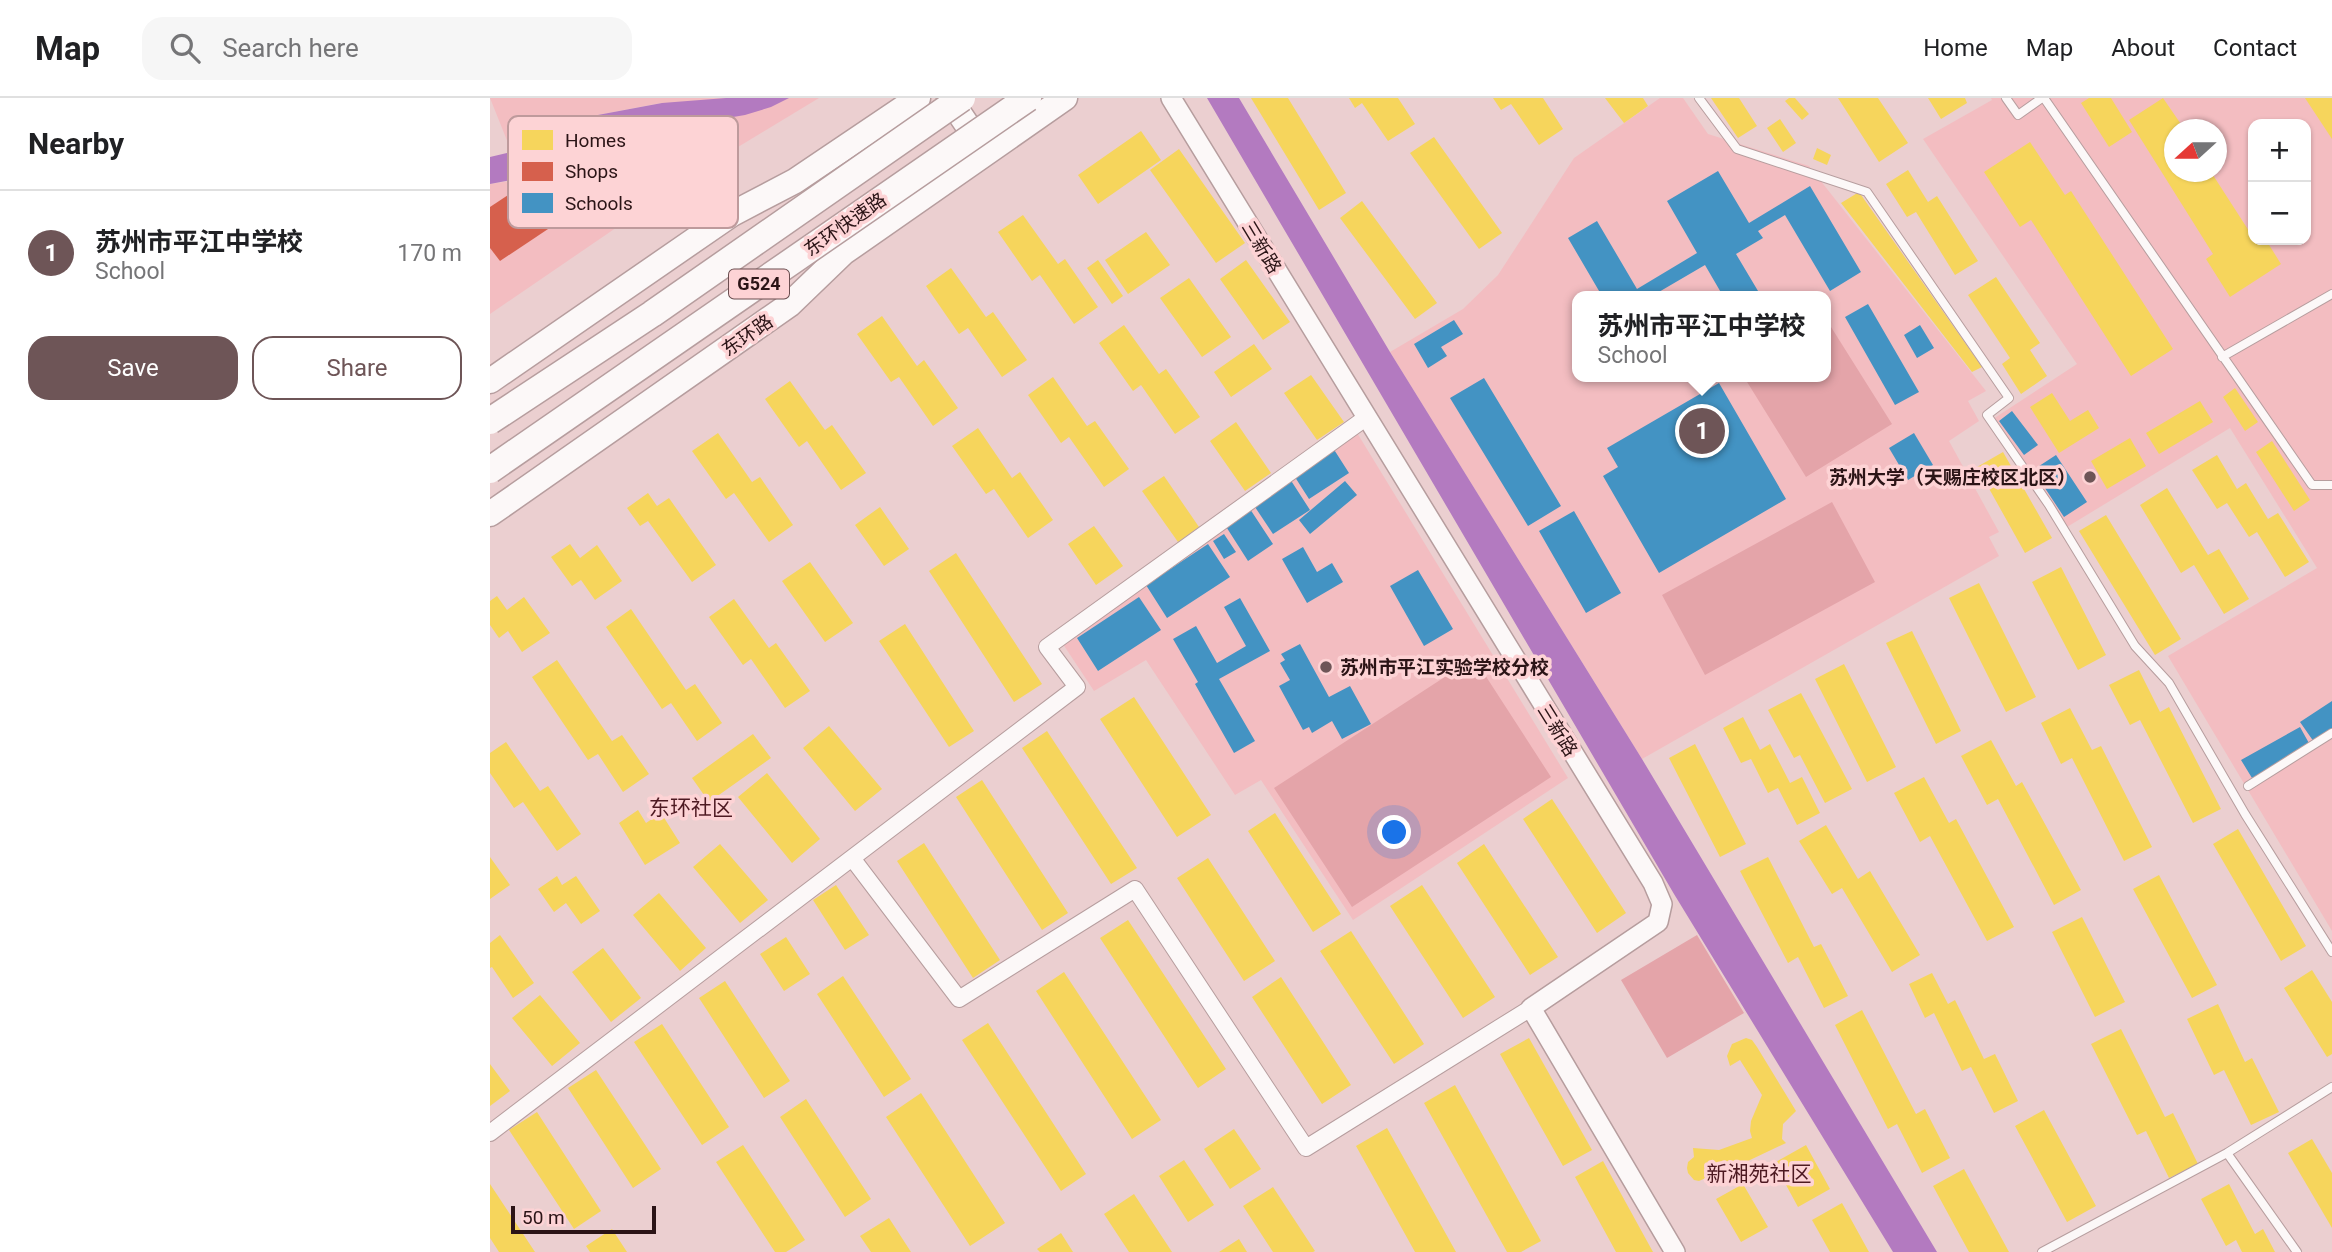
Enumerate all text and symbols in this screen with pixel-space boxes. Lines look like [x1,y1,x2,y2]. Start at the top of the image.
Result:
search box [142,17,632,80]
text: Map [35,29,100,68]
icon: search [166,29,204,67]
text: Search here [222,33,359,63]
text: Home [1923,34,1988,62]
text: Map [2026,34,2073,62]
text: About [2111,34,2175,62]
text: Contact [2213,34,2297,62]
legend [508,116,738,228]
north arrow [2164,119,2227,182]
map controls [2248,119,2311,245]
button: + [2248,119,2311,182]
text: Nearby [28,126,124,161]
text: Homes [565,129,626,152]
text: Shops [565,160,618,183]
button: − [2248,182,2311,245]
street label: 东环快速路 [800,188,891,261]
text: Schools [565,192,633,215]
street label: 三新路 [1237,217,1286,278]
text: 苏州市平江中学校 [95,227,303,257]
text: 1 [44,240,58,267]
text: 170 m [397,240,462,267]
text: School [95,258,165,285]
road number: G524 [729,270,789,299]
popup [1572,291,1831,382]
street label: 东环路 [717,310,777,361]
text: 苏州市平江中学校 [1597,311,1806,341]
button: Save [28,336,238,400]
button: Share [252,336,462,400]
text: School [1597,342,1668,369]
pin: 1 [1679,405,1725,457]
place label: 苏州大学（天赐庄校区北区） [1829,466,2076,489]
marker: 苏州大学（天赐庄校区北区） [2082,469,2098,485]
place label: 苏州市平江实验学校分校 [1340,656,1549,679]
marker: 苏州市平江实验学校分校 [1318,659,1334,675]
street label: 三新路 [1533,700,1582,761]
district label: 东环社区 [649,796,733,820]
your location [1377,815,1411,849]
district label: 新湘苑社区 [1707,1162,1812,1186]
scale bar [511,1203,656,1235]
text: 50 m [522,1206,565,1229]

